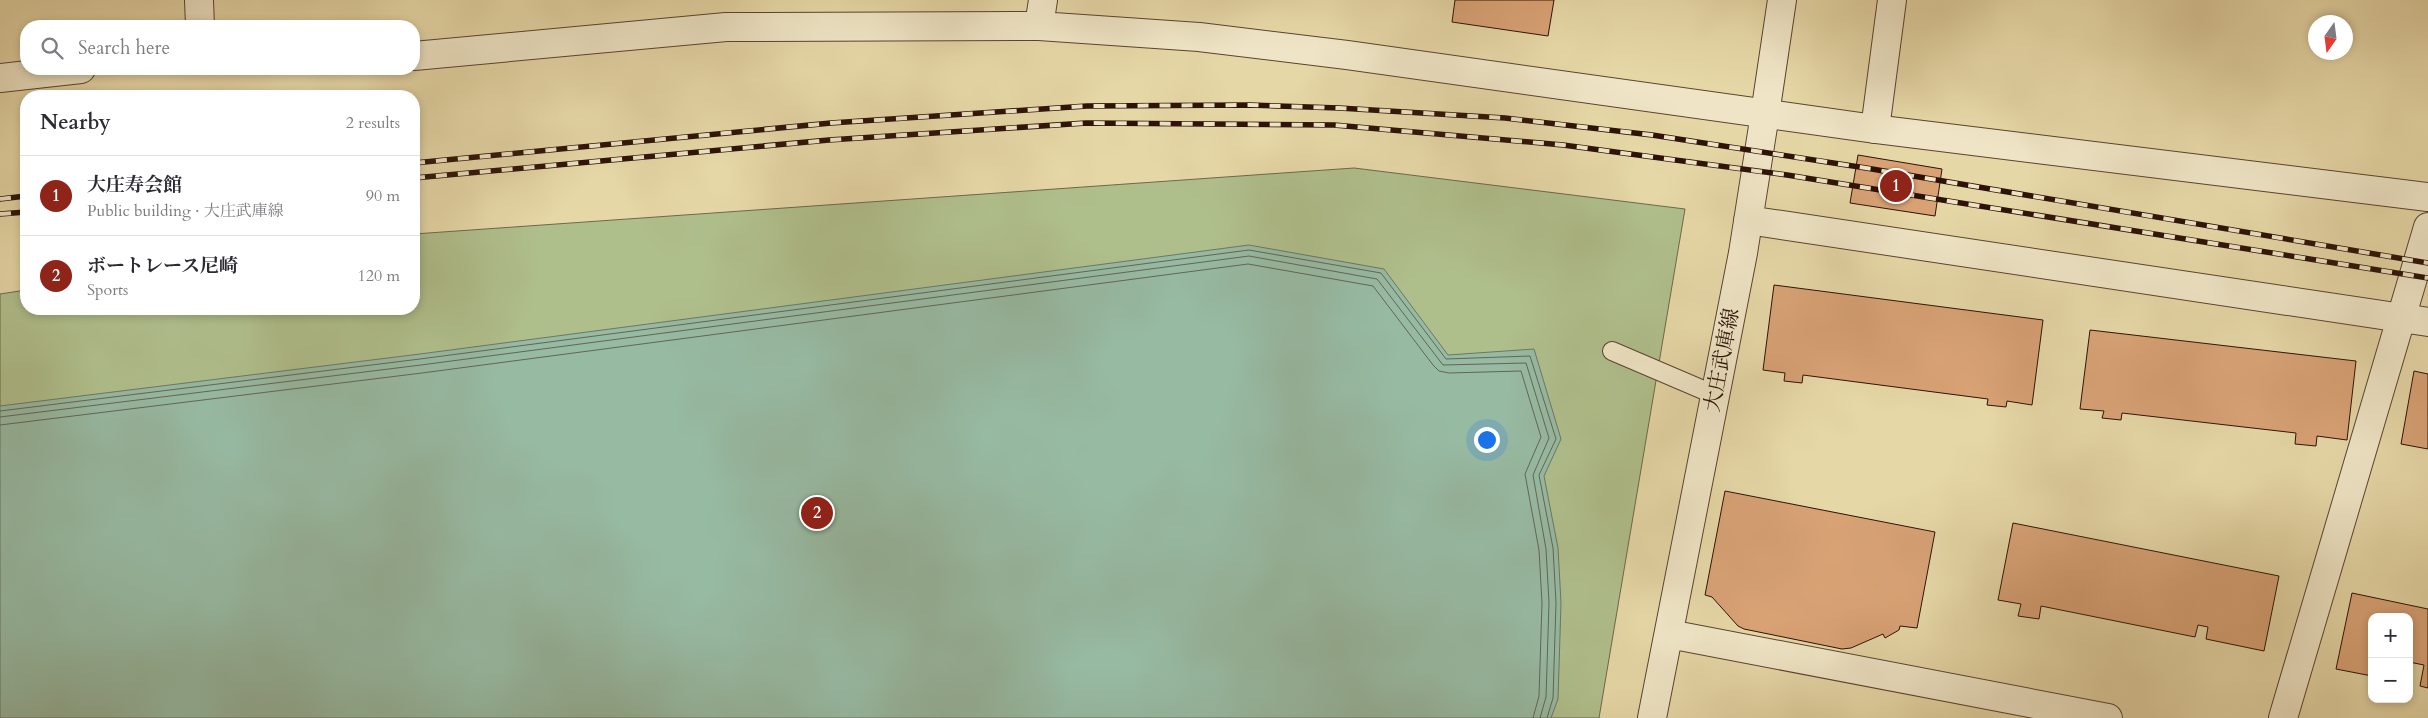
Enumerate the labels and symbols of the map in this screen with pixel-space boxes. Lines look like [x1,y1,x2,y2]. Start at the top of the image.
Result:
north arrow [2308,15,2353,60]
pin: 1 [1880,167,1912,205]
street label: 大庄武庫線 [1698,306,1746,414]
your location [1474,427,1500,453]
pin: 2 [801,494,833,532]

